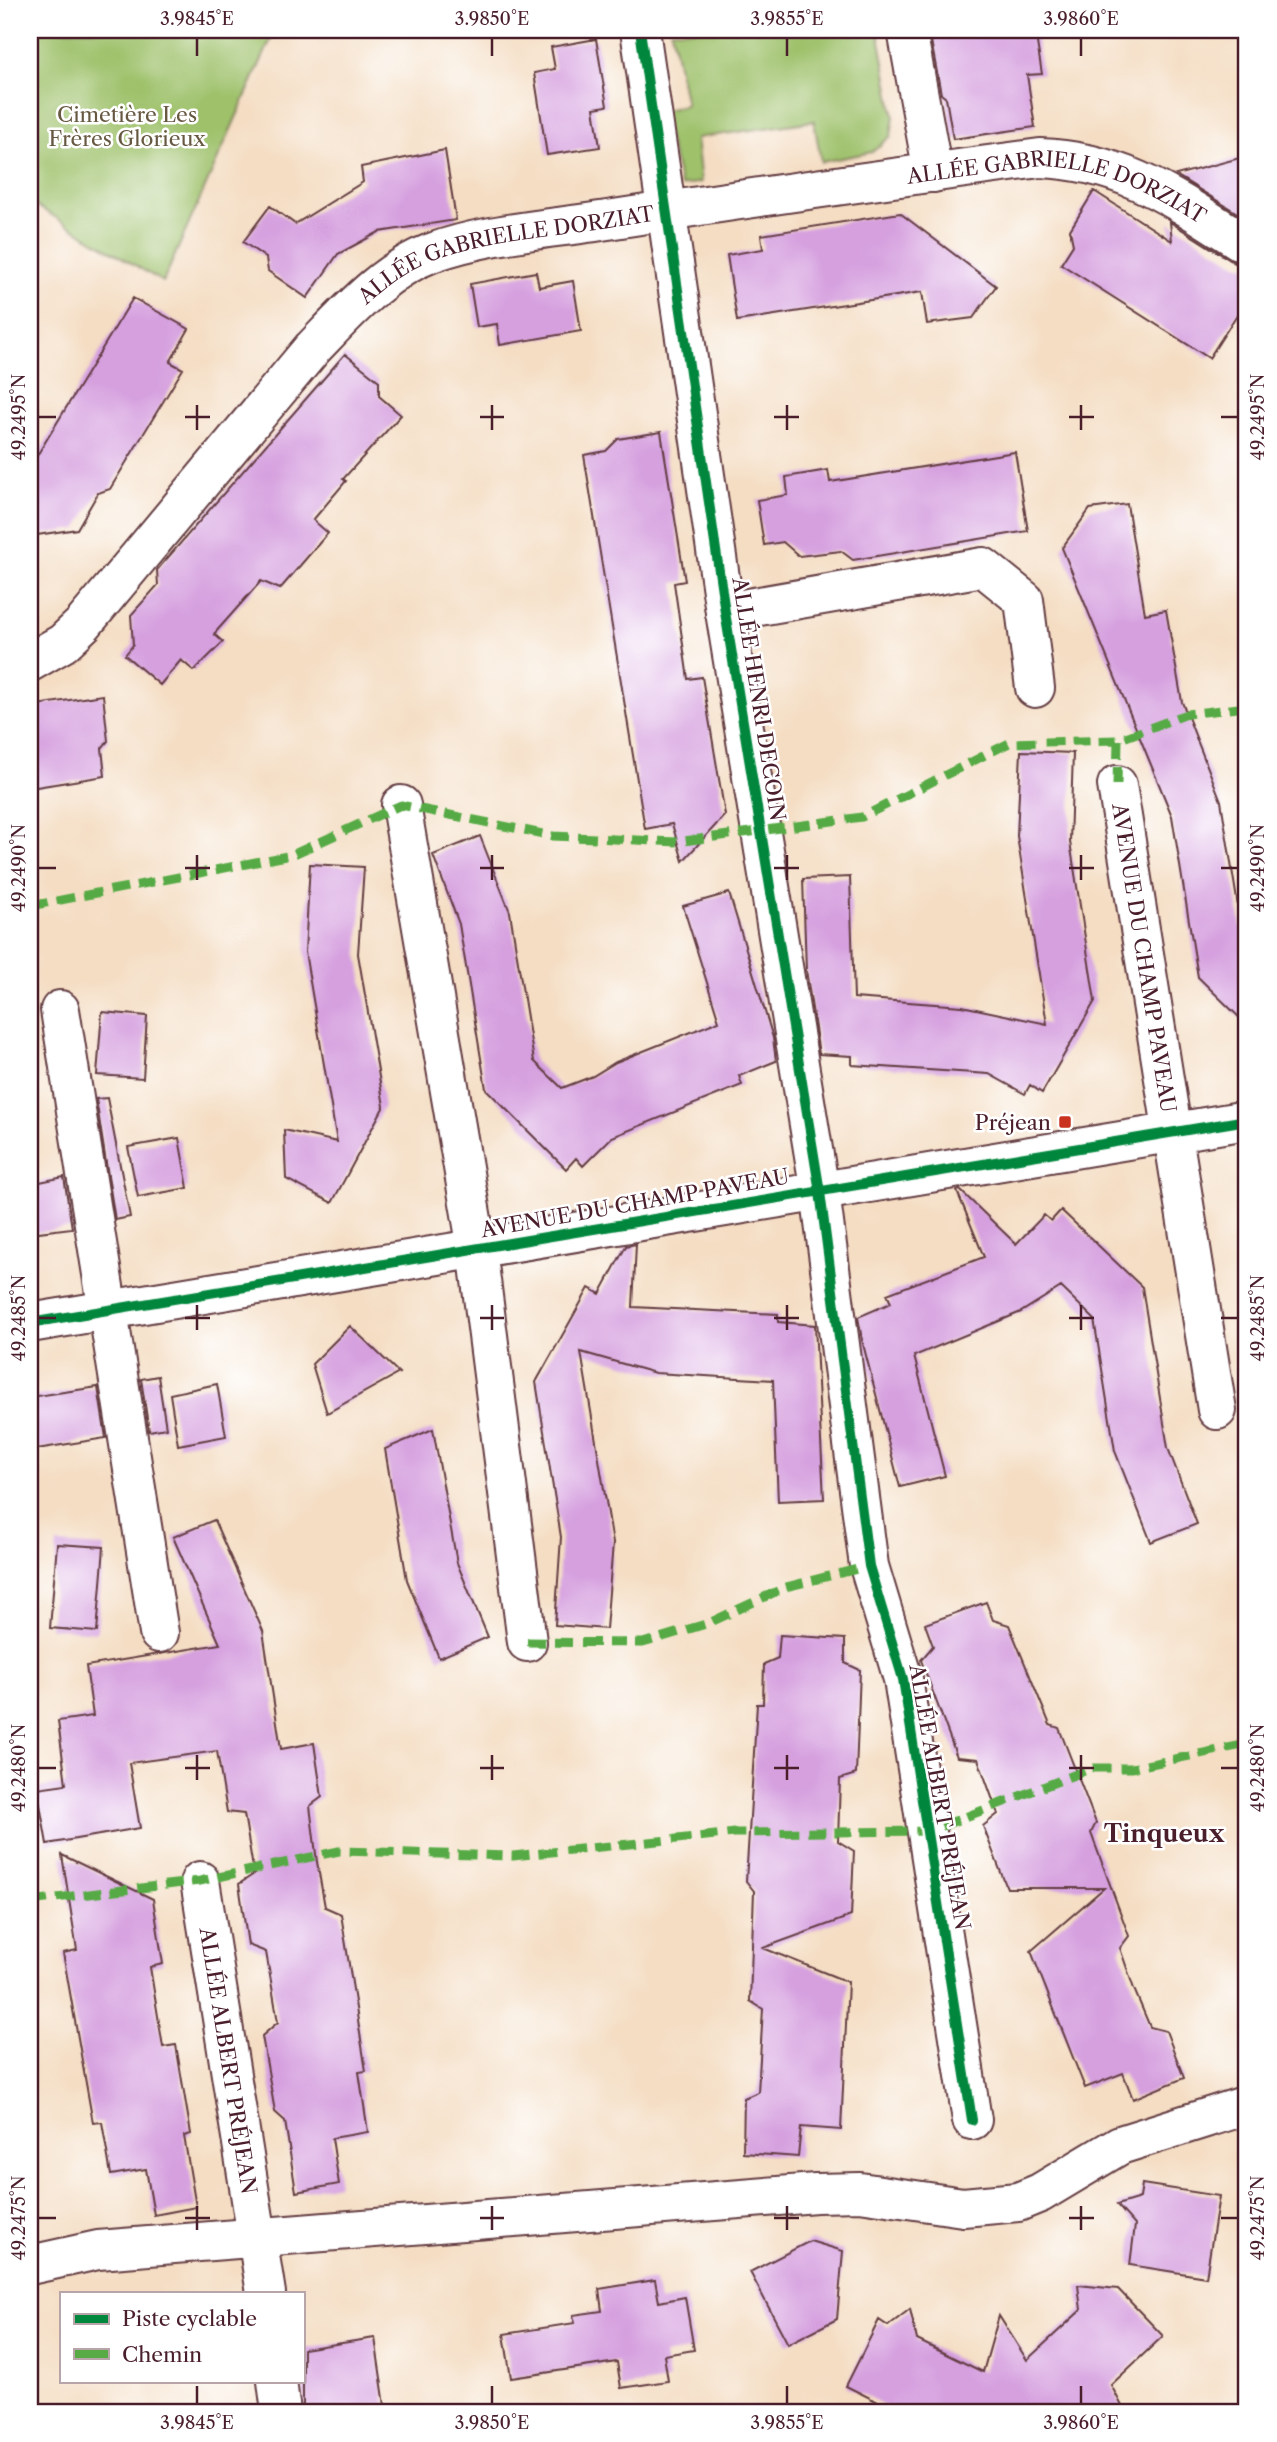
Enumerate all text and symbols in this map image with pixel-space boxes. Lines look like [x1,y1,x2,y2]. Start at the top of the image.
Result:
text: 3.9845°E [160,8,234,30]
text: 3.9850°E [455,8,529,30]
text: 3.9855°E [750,8,824,30]
text: 3.9860°E [1043,8,1119,30]
park label: Cimetière Les Frères Glorieux [48,102,206,151]
street label: ALLÉE GABRIELLE DORZIAT [904,145,1211,228]
street label: ALLÉE GABRIELLE DORZIAT [352,200,656,309]
text: 49.2495°N [8,373,30,460]
text: 49.2495°N [1247,373,1269,460]
street label: ALLÉE HENRI DECOIN [727,574,791,823]
street label: AVENUE DU CHAMP PAVEAU [1107,800,1182,1114]
text: 49.2490°N [8,824,30,912]
text: 49.2490°N [1247,824,1269,912]
place label: Préjean [975,1110,1051,1135]
marker: Préjean [1057,1114,1073,1130]
street label: AVENUE DU CHAMP PAVEAU [478,1164,791,1243]
text: 49.2485°N [8,1274,30,1361]
text: 49.2485°N [1247,1274,1269,1361]
street label: ALLÉE ALBERT PRÉJEAN [904,1661,976,1932]
text: 49.2480°N [8,1724,30,1812]
text: 49.2480°N [1247,1724,1269,1812]
district label: Tinqueux [1104,1819,1225,1848]
street label: ALLÉE ALBERT PRÉJEAN [195,1925,262,2196]
text: 49.2475°N [8,2175,30,2261]
text: 49.2475°N [1247,2175,1269,2261]
legend [60,2292,304,2382]
text: Piste cyclable [122,2306,257,2331]
text: Chemin [122,2342,202,2367]
text: 3.9845°E [160,2412,234,2434]
text: 3.9850°E [455,2412,529,2434]
text: 3.9855°E [750,2412,824,2434]
text: 3.9860°E [1043,2412,1119,2434]

